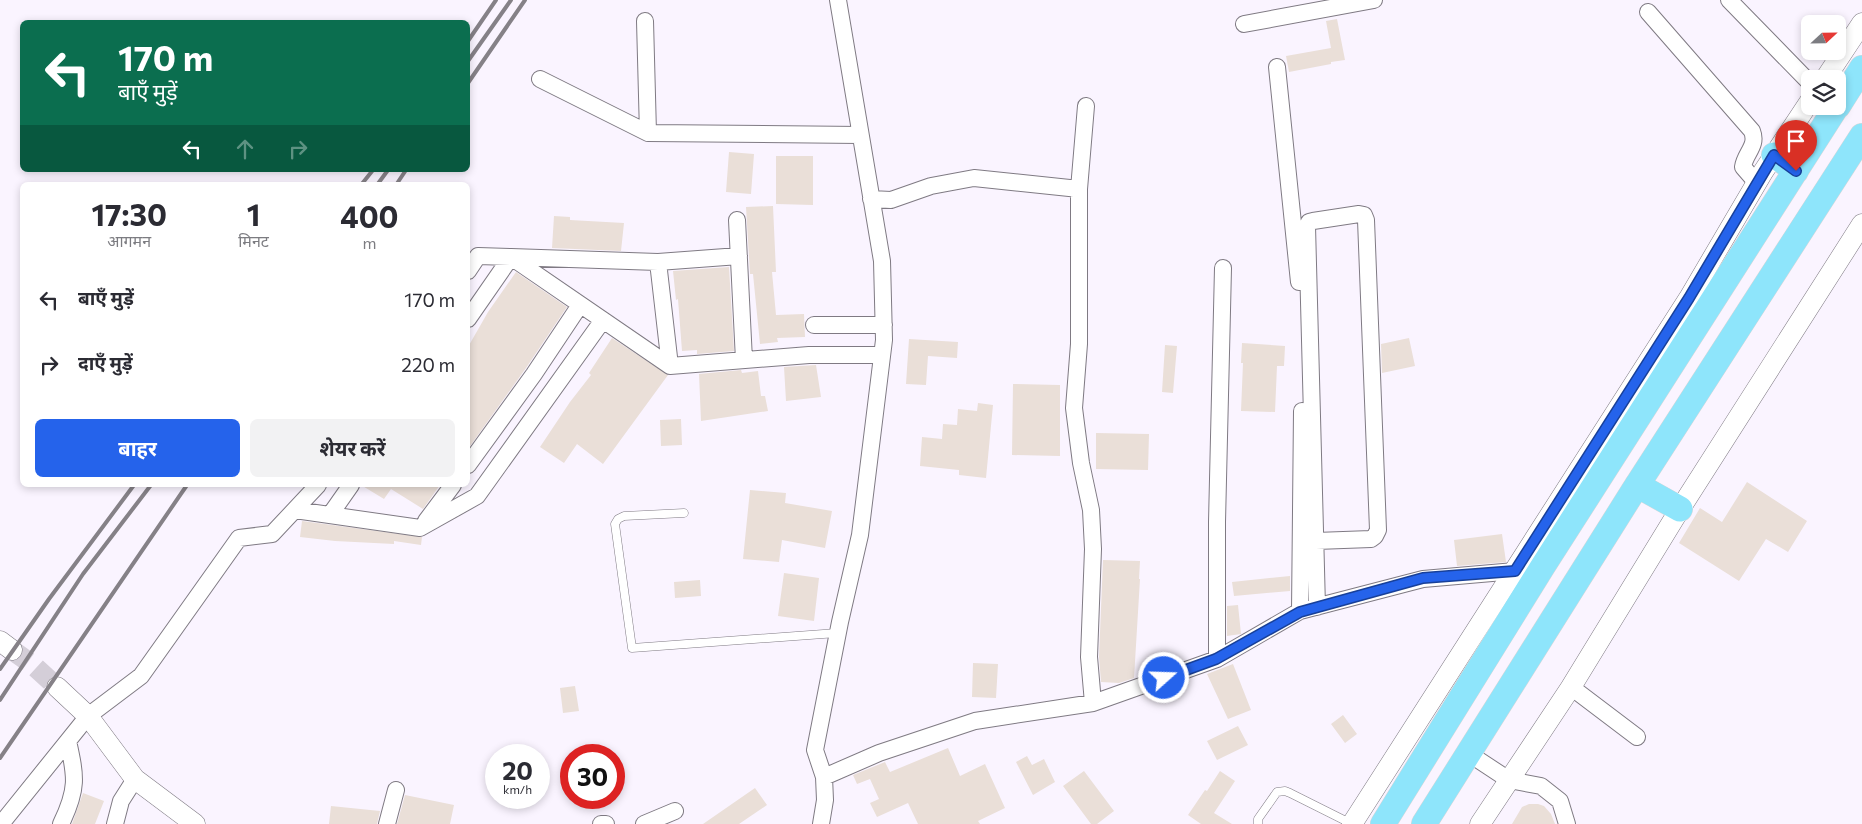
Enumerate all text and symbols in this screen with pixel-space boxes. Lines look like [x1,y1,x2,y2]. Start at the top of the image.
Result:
north arrow [1801,15,1846,60]
map controls [1801,15,1846,115]
text: 170 m [118,35,213,78]
icon: left [35,40,100,105]
button: layers [1801,70,1846,115]
text: बाएँ मुड़ें [118,78,178,105]
pin [1775,120,1817,171]
icon: arrive [1782,127,1810,155]
icon: left [178,135,206,163]
icon: ahead [231,135,259,163]
icon: right [284,135,312,163]
text: 17:30 [91,195,167,232]
text: 1 [247,195,260,232]
text: 400 [340,197,399,234]
text: आगमन [107,231,151,250]
text: मिनट [238,231,269,250]
text: m [362,233,376,252]
icon: left [35,286,63,314]
text: बाएँ मुड़ें [78,286,134,309]
text: 170 m [404,288,455,311]
icon: right [35,351,63,379]
text: दाएँ मुड़ें [78,351,133,374]
text: 220 m [401,353,455,376]
button: बाहर [35,419,240,477]
button: शेयर करें [250,419,455,477]
position arrow [1137,651,1189,703]
speed limit sign: 30 [560,744,625,809]
text: 20 [502,755,533,785]
text: km/h [503,782,532,796]

